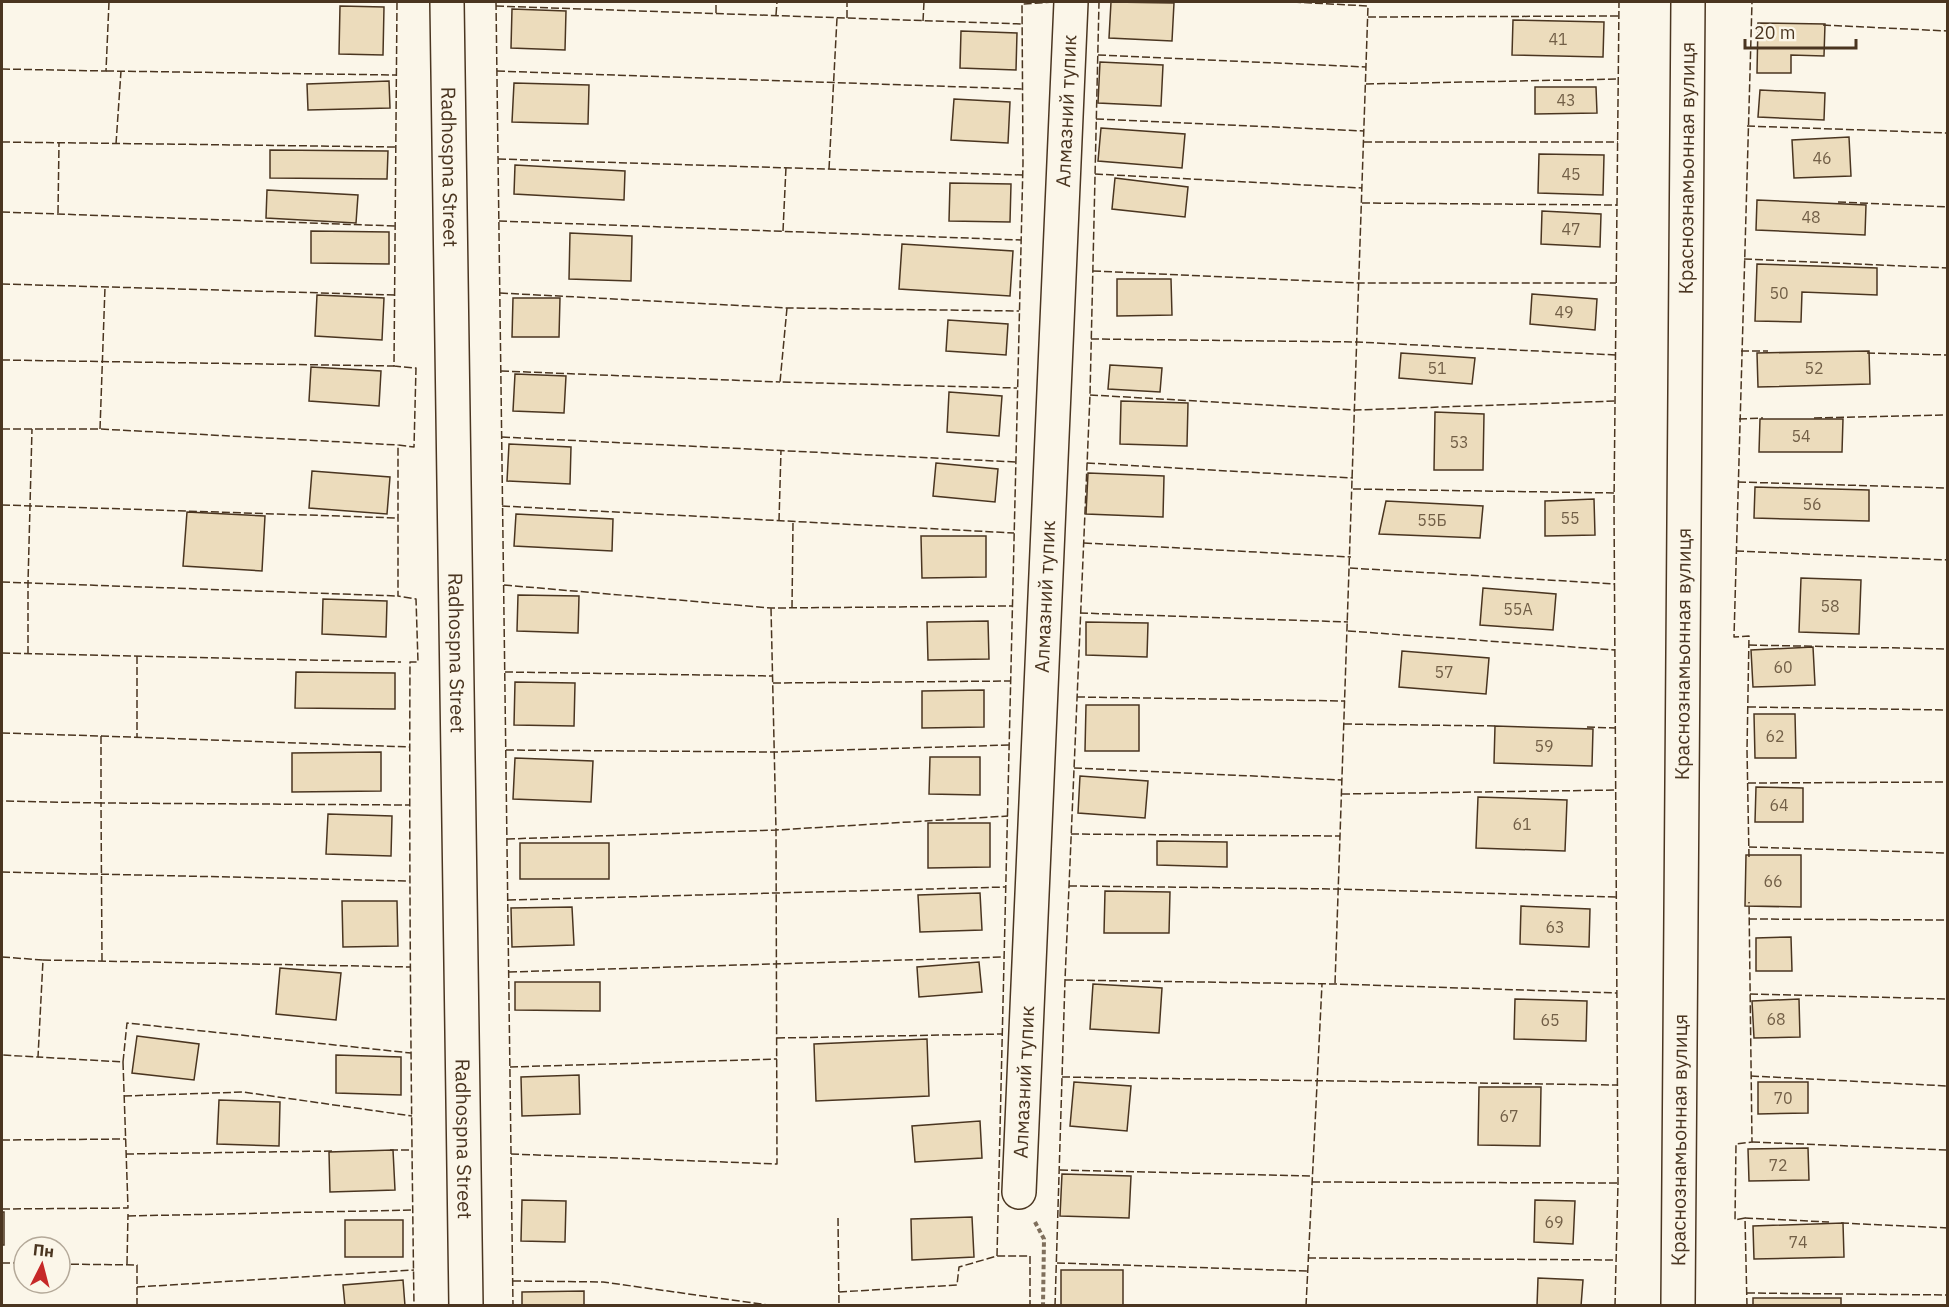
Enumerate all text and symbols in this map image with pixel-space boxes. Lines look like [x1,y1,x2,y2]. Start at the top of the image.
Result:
scale bar [1745,12,1856,50]
text: 20 m [1754,21,1796,44]
house number: 41 [1548,29,1568,49]
street label: Алмазний тупик [1049,34,1083,188]
street label: Краснознамьонная вулиця [1672,42,1701,294]
street label: Radhospna Street [435,87,465,247]
house number: 43 [1556,90,1576,110]
house number: 46 [1812,148,1832,168]
house number: 45 [1561,164,1581,184]
house number: 48 [1801,207,1821,227]
house number: 47 [1561,219,1581,239]
house number: 50 [1769,283,1789,303]
house number: 49 [1554,302,1574,322]
house number: 51 [1427,358,1447,378]
house number: 52 [1804,358,1824,378]
house number: 54 [1791,426,1811,446]
house number: 53 [1449,432,1469,452]
house number: 56 [1802,494,1822,514]
house number: 55 [1560,508,1580,528]
house number: 55Б [1417,510,1447,530]
street label: Алмазний тупик [1028,520,1061,674]
street label: Краснознамьонная вулиця [1668,528,1697,780]
street label: Radhospna Street [442,572,472,733]
house number: 58 [1820,596,1840,616]
house number: 55А [1503,599,1533,619]
house number: 60 [1773,657,1793,677]
house number: 57 [1434,662,1454,682]
house number: 62 [1765,726,1785,746]
house number: 59 [1534,736,1554,756]
house number: 64 [1769,795,1789,815]
house number: 61 [1512,814,1532,834]
house number: 66 [1763,871,1783,891]
house number: 63 [1545,917,1565,937]
street label: Алмазний тупик [1006,1005,1040,1159]
house number: 68 [1766,1009,1786,1029]
house number: 65 [1540,1010,1560,1030]
street label: Краснознамьонная вулиця [1664,1014,1693,1266]
street label: Radhospna Street [449,1058,479,1219]
house number: 70 [1773,1088,1793,1108]
house number: 67 [1499,1106,1519,1126]
house number: 72 [1768,1155,1788,1175]
house number: 69 [1544,1212,1564,1232]
house number: 74 [1788,1232,1808,1252]
north arrow [12,1235,72,1295]
text: Пн [32,1239,55,1261]

